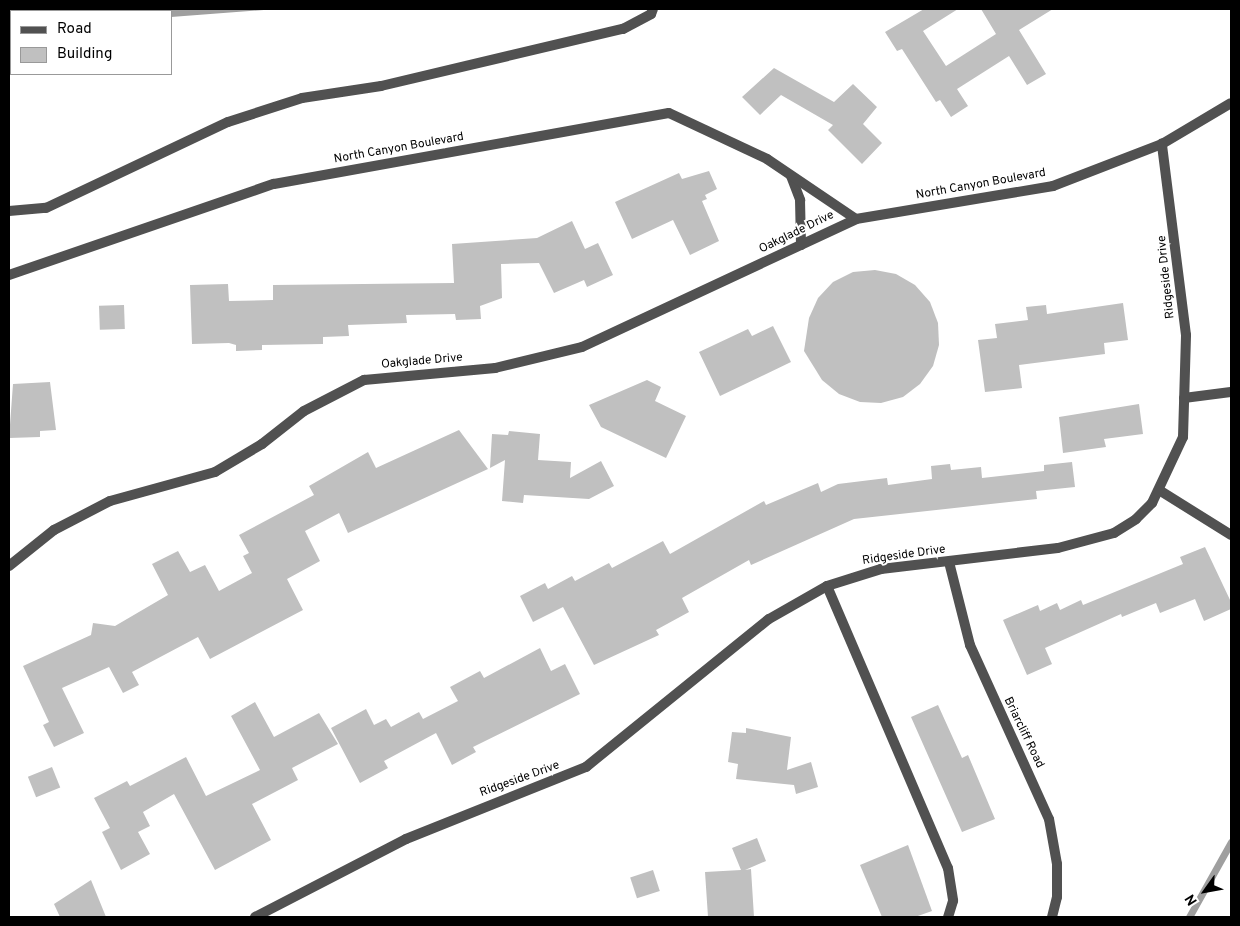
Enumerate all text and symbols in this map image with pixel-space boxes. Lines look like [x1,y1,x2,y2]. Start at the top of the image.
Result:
legend [10,10,172,75]
text: Road [57,20,92,39]
text: Building [57,45,112,64]
street label: North Canyon Boulevard [333,130,465,168]
street label: North Canyon Boulevard [915,166,1047,204]
street label: Oakglade Drive [757,209,837,257]
street label: Ridgeside Drive [1155,235,1179,319]
street label: Oakglade Drive [381,351,463,373]
street label: Ridgeside Drive [861,543,947,569]
street label: Briarcliff Road [1000,695,1046,771]
street label: Ridgeside Drive [478,759,562,801]
north arrow [1180,866,1230,916]
text: N [1182,890,1202,908]

